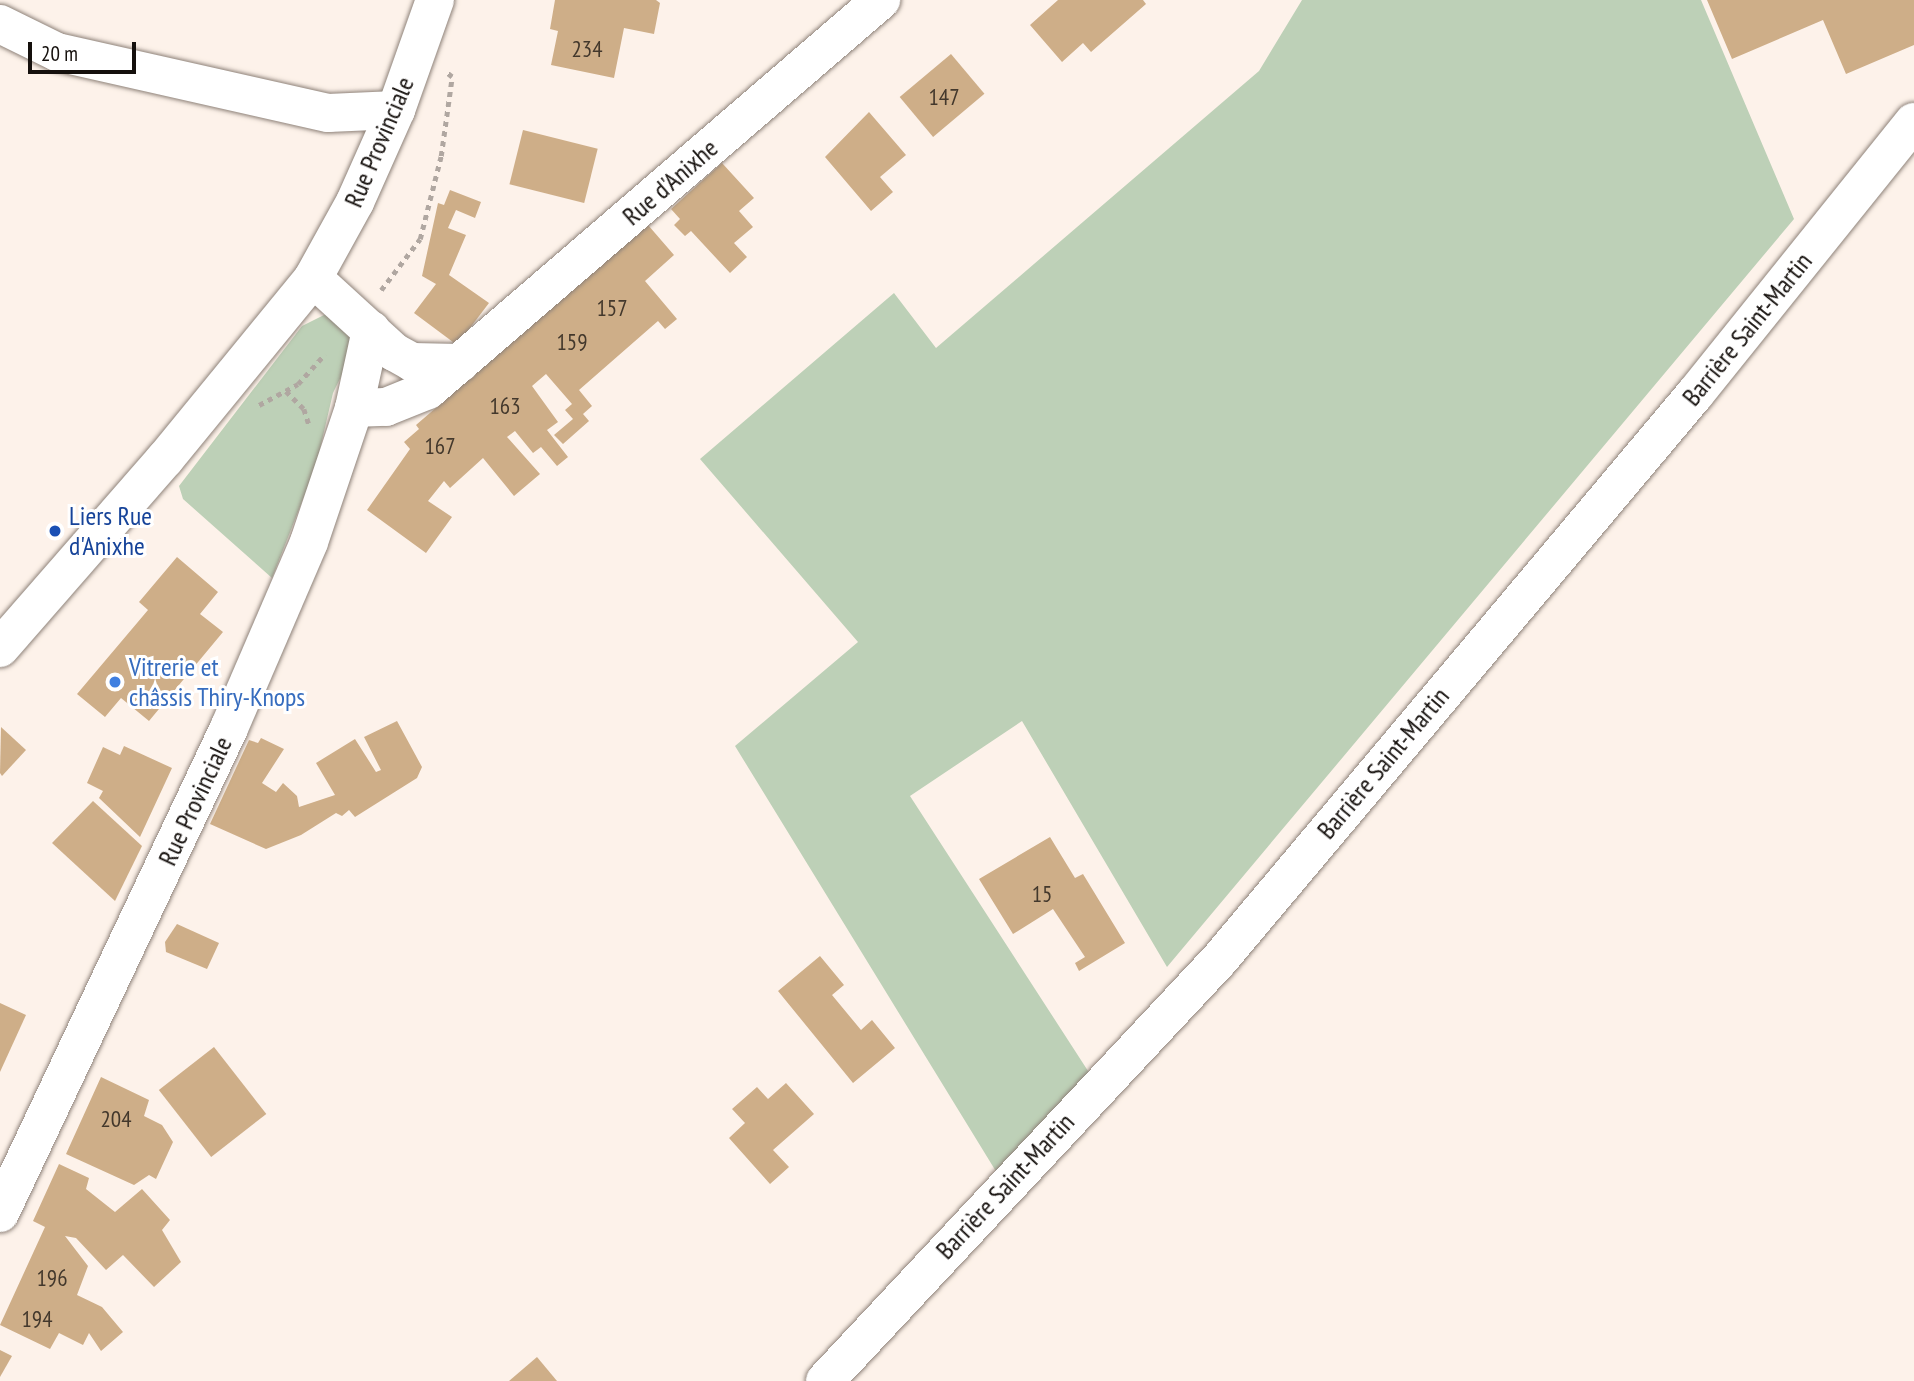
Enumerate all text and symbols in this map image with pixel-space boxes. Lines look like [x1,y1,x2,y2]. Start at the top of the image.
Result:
scale bar [32,28,140,72]
house number: 234 [571,35,603,63]
text: 20 m [41,40,78,67]
street label: Rue Provinciale [338,72,420,212]
house number: 147 [928,83,960,111]
street label: Rue d'Anixhe [616,132,724,232]
street label: Barrière Saint-Martin [1676,246,1818,412]
house number: 157 [596,294,628,322]
house number: 159 [556,328,588,356]
house number: 163 [489,392,521,420]
house number: 167 [424,432,456,460]
place label: Liers Rue d'Anixhe [69,500,152,562]
marker: Liers Rue d'Anixhe [47,523,63,539]
place label: Vitrerie et châssis Thiry-Knops [129,651,306,712]
marker: Vitrerie et châssis Thiry-Knops [107,674,123,690]
street label: Barrière Saint-Martin [1311,681,1455,845]
street label: Rue Provinciale [152,732,238,870]
house number: 15 [1032,880,1052,908]
house number: 204 [100,1105,132,1133]
street label: Barrière Saint-Martin [929,1107,1081,1265]
house number: 196 [36,1264,68,1292]
house number: 194 [21,1305,53,1333]

